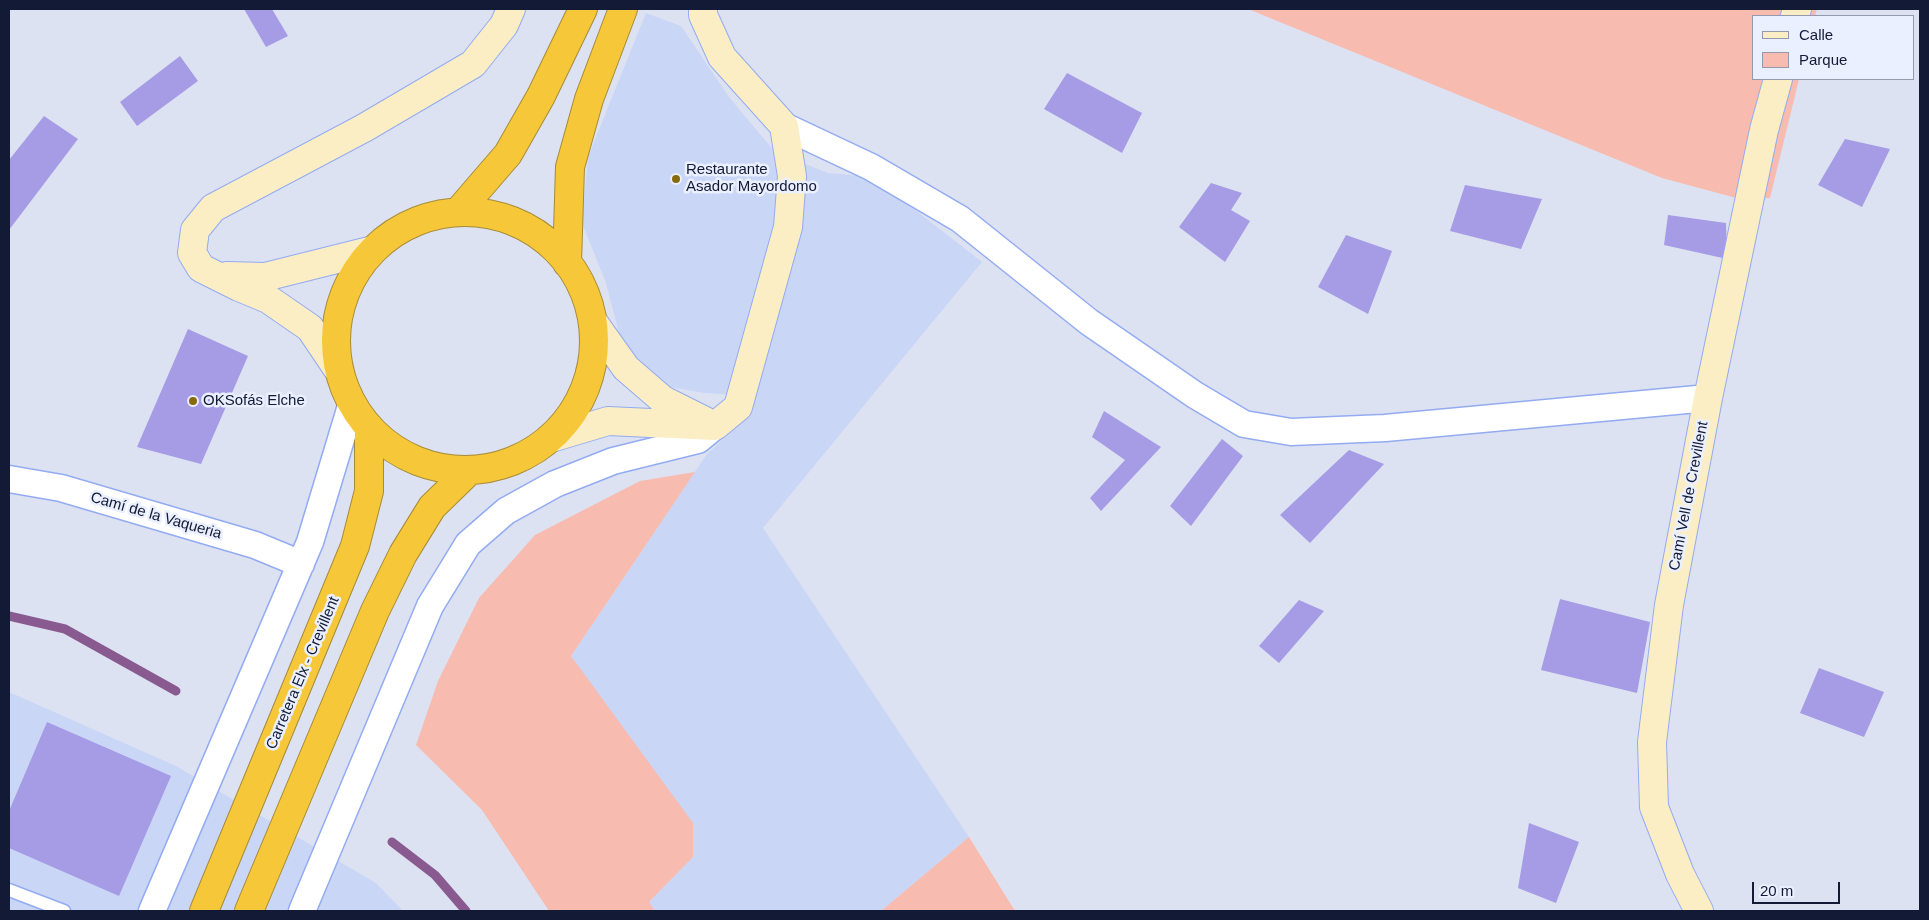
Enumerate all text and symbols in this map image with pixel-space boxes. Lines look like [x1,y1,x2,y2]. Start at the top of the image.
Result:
legend [1752,15,1914,80]
text: Calle [1799,26,1833,43]
text: Parque [1799,51,1847,68]
place label: Restaurante Asador Mayordomo [686,161,817,196]
marker: Restaurante Asador Mayordomo [670,173,682,185]
place label: OKSofás Elche [203,392,305,410]
marker: OKSofás Elche [187,395,199,407]
street label: Camí Vell de Crevillent [1666,420,1712,572]
street label: Camí de la Vaqueria [88,489,224,543]
street label: Carretera Elx - Crevillent [263,594,343,752]
scale bar [1754,872,1842,904]
text: 20 m [1760,882,1793,899]

